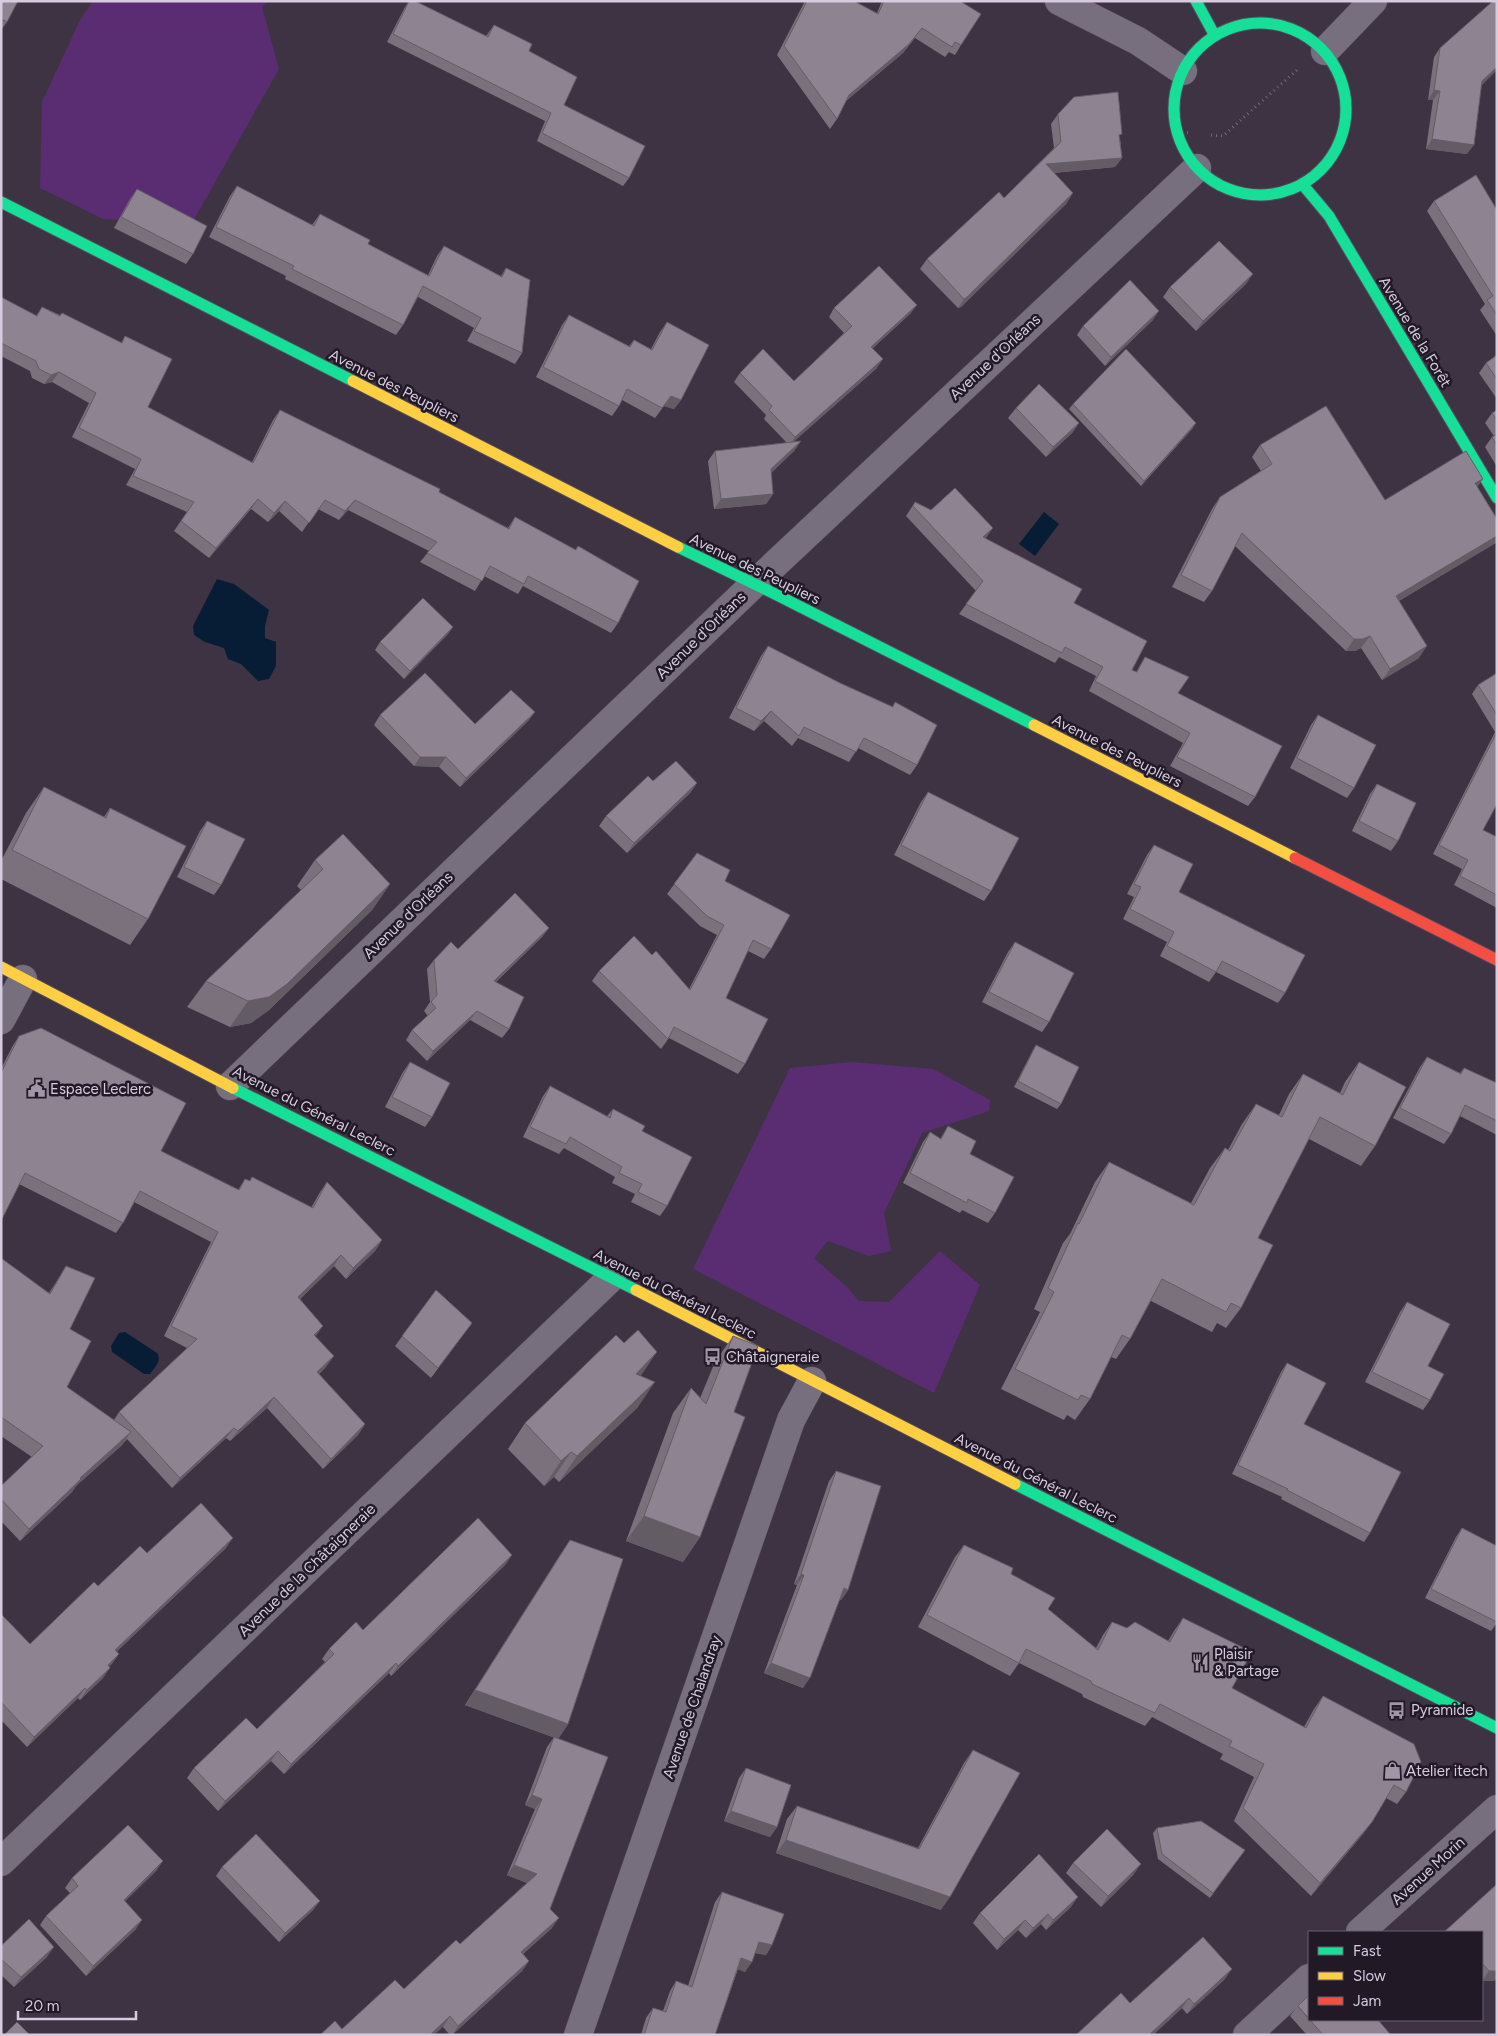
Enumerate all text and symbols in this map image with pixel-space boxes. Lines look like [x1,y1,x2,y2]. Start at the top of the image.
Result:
street label: Avenue de la Forêt [1375,274,1455,391]
street label: Avenue d'Orléans [946,310,1044,404]
street label: Avenue des Peupliers [326,345,462,427]
street label: Avenue des Peupliers [687,530,823,608]
street label: Avenue d'Orléans [653,588,749,682]
street label: Avenue des Peupliers [1049,710,1185,792]
street label: Avenue d'Orléans [360,868,456,962]
street label: Avenue du Général Leclerc [230,1062,398,1160]
public building icon: Espace Leclerc [26,1079,46,1099]
place label: Espace Leclerc [50,1080,151,1098]
street label: Avenue du Général Leclerc [591,1245,759,1343]
bus stop icon: Châtaigneraie [702,1347,722,1367]
place label: Châtaigneraie [726,1348,819,1366]
street label: Avenue du Général Leclerc [952,1429,1120,1527]
street label: Avenue de la Châtaigneraie [235,1500,379,1640]
street label: Avenue de Chalandray [659,1633,725,1781]
place label: Plaisir & Partage [1214,1645,1279,1680]
restaurant icon: Plaisir & Partage [1190,1653,1210,1673]
bus stop icon: Pyramide [1387,1700,1407,1720]
place label: Pyramide [1411,1701,1474,1719]
shop icon: Atelier itech [1382,1761,1402,1781]
place label: Atelier itech [1406,1762,1488,1780]
street label: Avenue Morin [1388,1833,1468,1909]
legend [1308,1931,1483,2021]
text: Fast [1353,1942,1382,1960]
text: Slow [1353,1967,1386,1985]
scale bar [18,1988,135,2020]
text: Jam [1353,1992,1381,2010]
text: 20 m [25,1997,59,2015]

